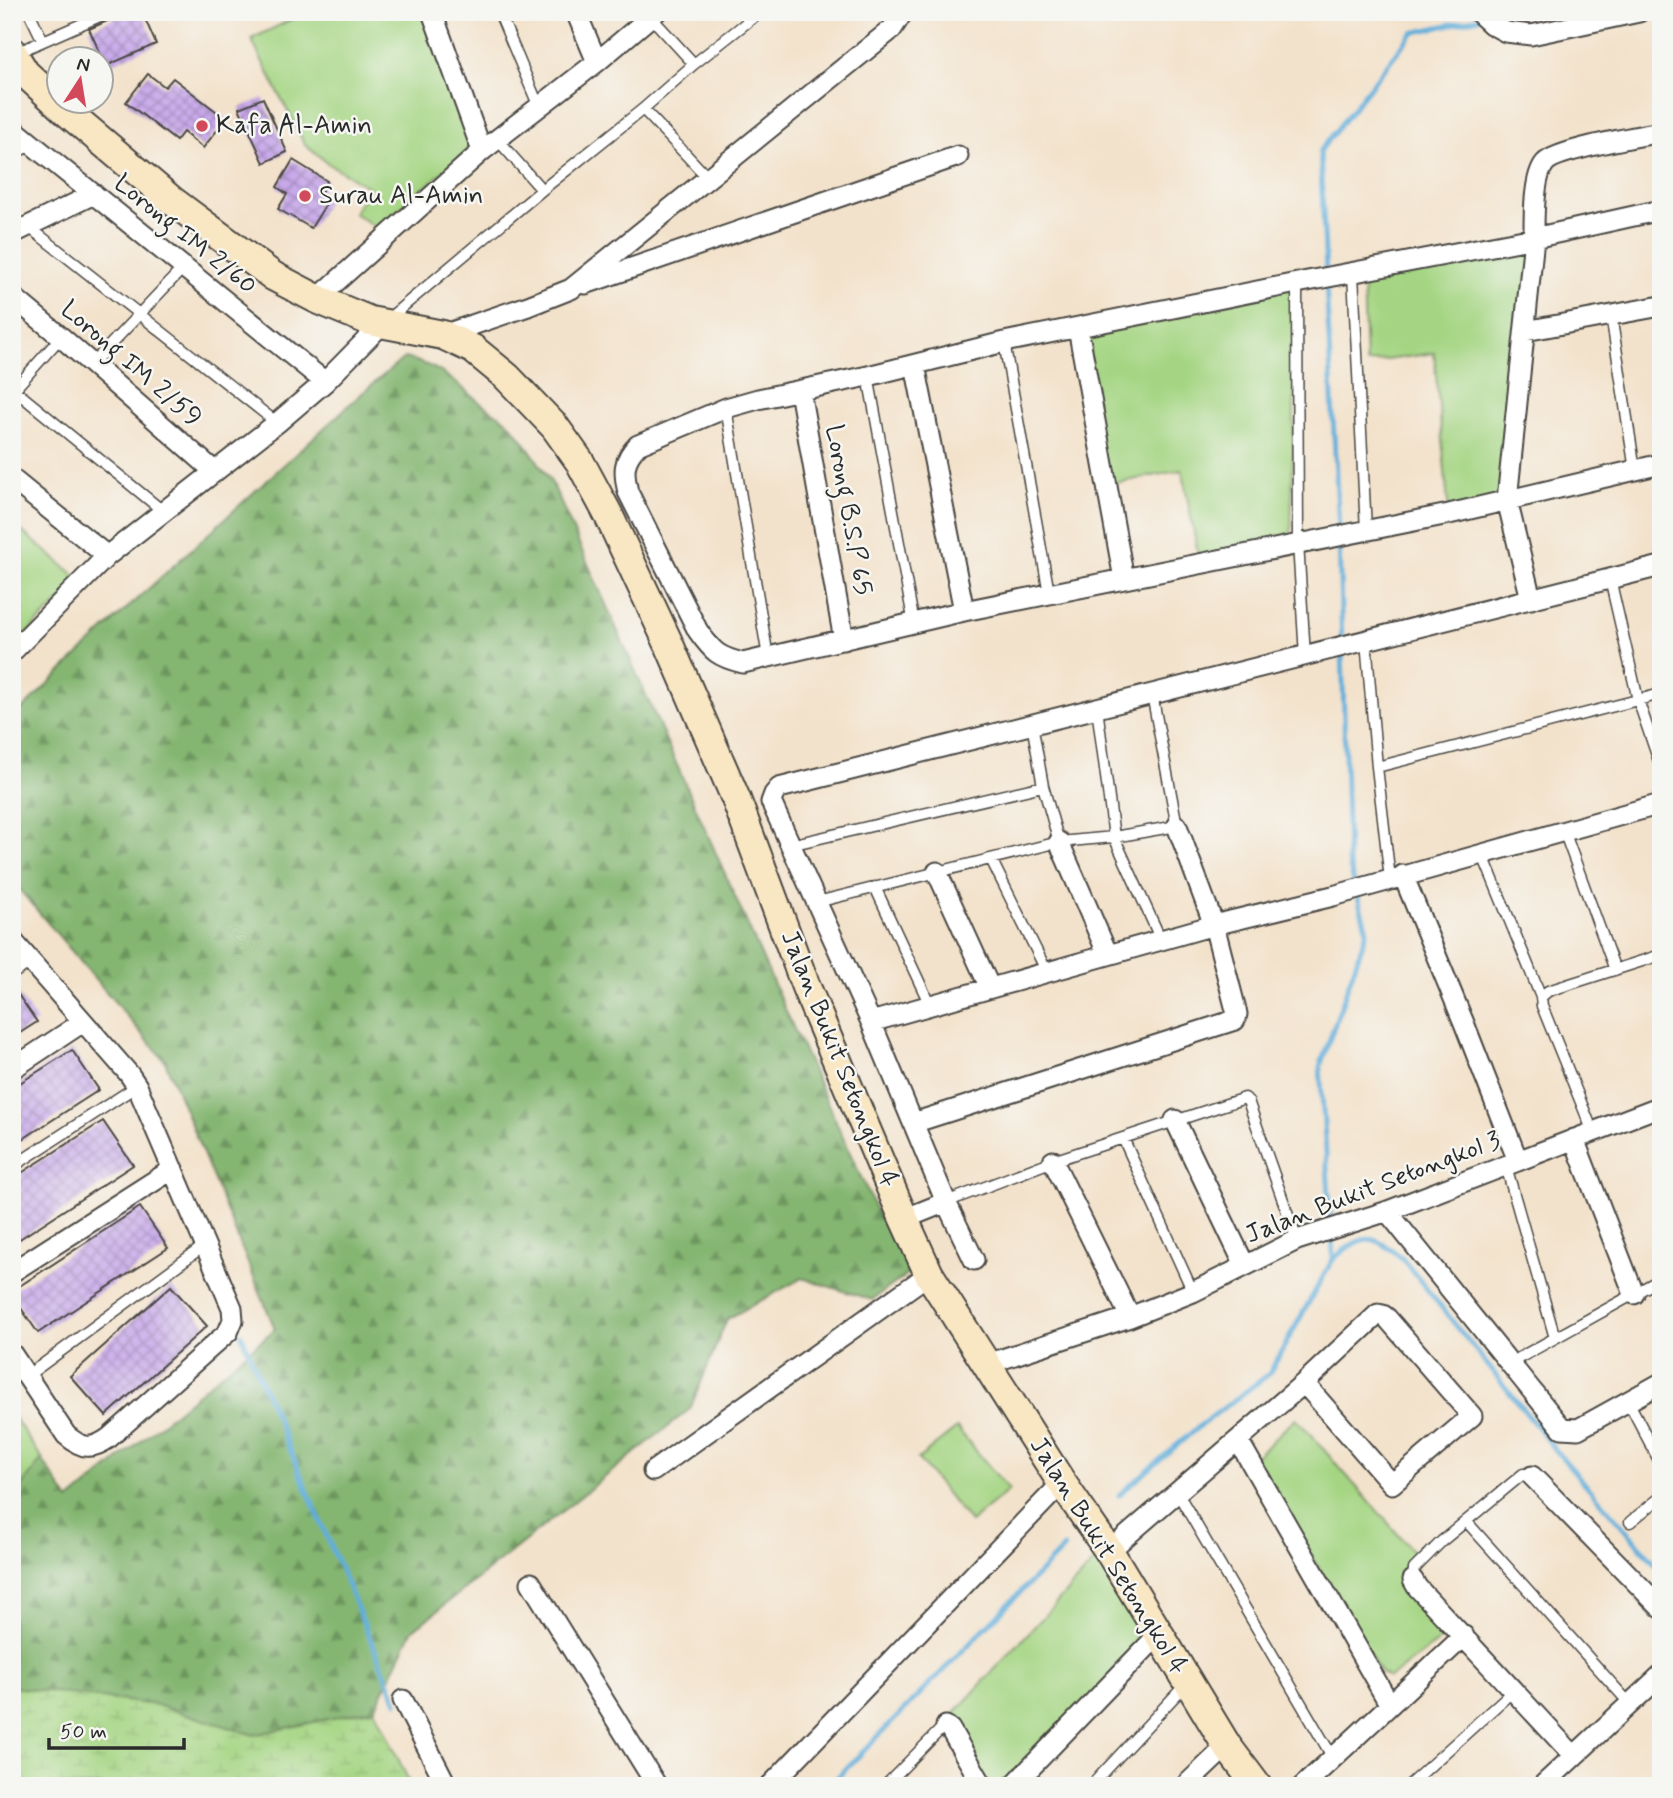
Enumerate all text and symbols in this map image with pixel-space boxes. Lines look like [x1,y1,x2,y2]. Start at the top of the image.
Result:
north arrow [46,46,116,116]
text: N [74,51,92,78]
place label: Kafa Al-Amin [216,109,372,143]
marker: Kafa Al-Amin [194,118,210,134]
street label: Lorong IM 2/60 [105,167,263,305]
place label: Surau Al-Amin [319,179,483,213]
marker: Surau Al-Amin [297,188,313,204]
street label: Lorong IM 2/59 [51,293,209,437]
street label: Lorong B.S.P 65 [813,422,880,598]
street label: Jalan Bukit Setongkol 4 [772,926,906,1192]
street label: Jalan Bukit Setongkol 3 [1241,1124,1506,1252]
street label: Jalan Bukit Setongkol 4 [1021,1431,1195,1681]
scale bar [49,1707,184,1751]
text: 50 m [60,1718,107,1746]

